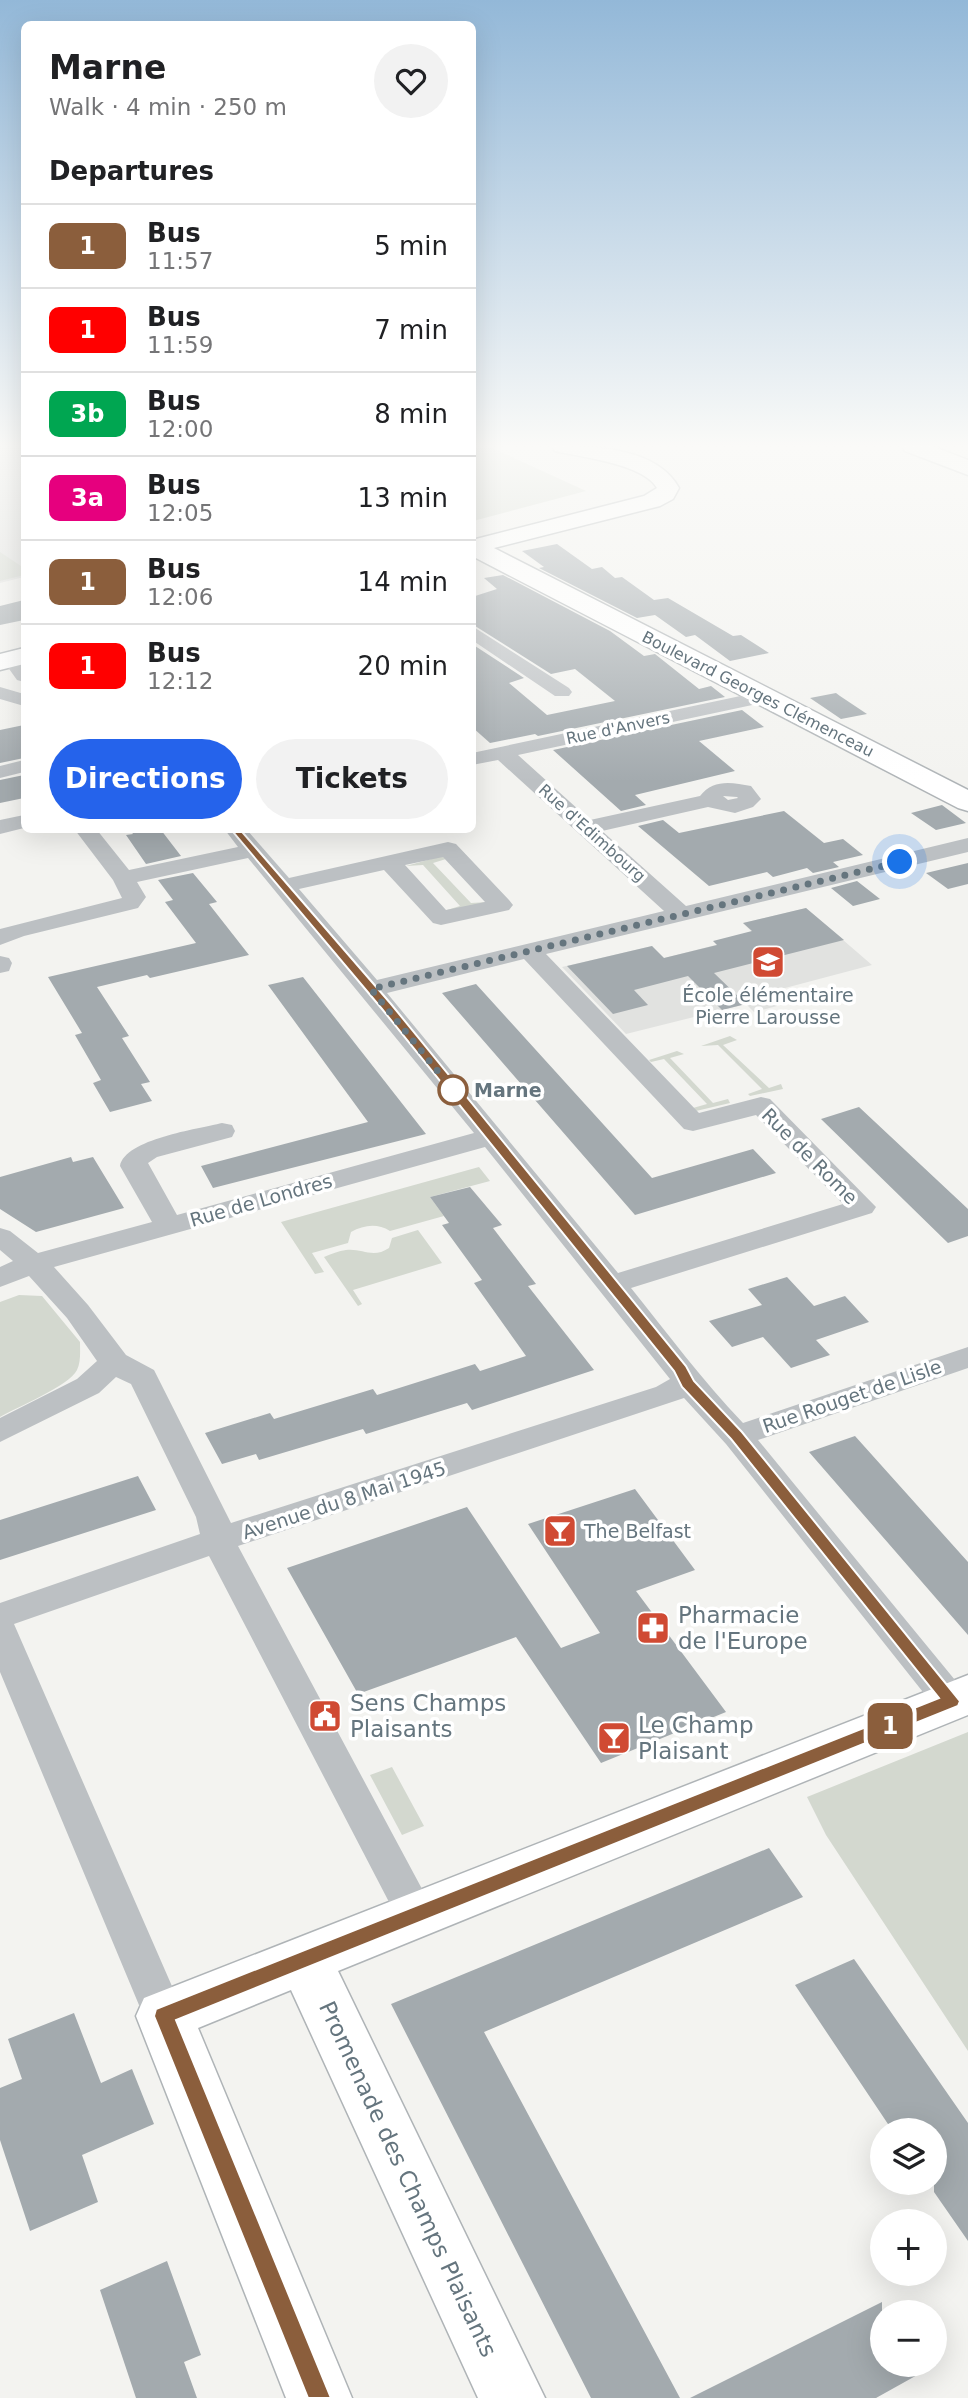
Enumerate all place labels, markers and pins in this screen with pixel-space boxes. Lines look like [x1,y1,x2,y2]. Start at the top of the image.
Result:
school or university icon: École élémentaire Pierre Larousse [749,943,787,981]
place label: École élémentaire Pierre Larousse [682,984,854,1028]
marker: Marne [438,1075,468,1105]
place label: Marne [474,1079,542,1101]
bar icon: The Belfast [541,1512,579,1550]
place label: The Belfast [583,1520,691,1542]
place label: Pharmacie de l'Europe [678,1602,808,1654]
pharmacy icon: Pharmacie de l'Europe [634,1609,672,1647]
place label: Sens Champs Plaisants [350,1690,506,1742]
public building icon: Sens Champs Plaisants [306,1697,344,1735]
place label: Le Champ Plaisant [638,1712,754,1764]
bar icon: Le Champ Plaisant [595,1719,633,1757]

